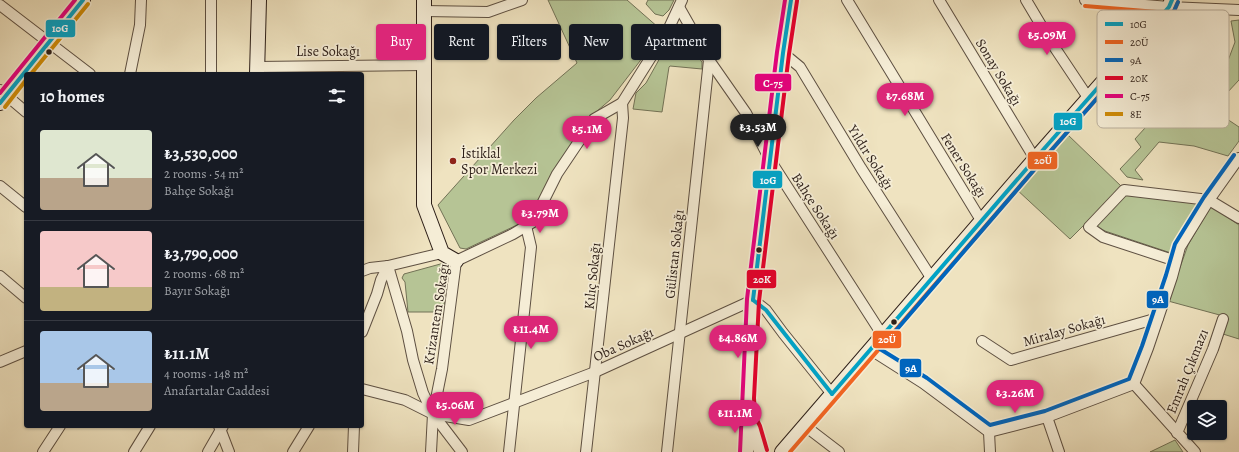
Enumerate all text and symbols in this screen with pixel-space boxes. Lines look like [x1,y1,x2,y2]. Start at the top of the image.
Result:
legend [1097,10,1229,128]
text: 10G [1130,17,1147,32]
line badge: 10G [45,19,76,38]
text: 10G [52,21,68,36]
pin: ₺5.09M [1014,22,1080,56]
chip: Buy [376,24,426,60]
chip: Rent [434,24,489,60]
chip: Filters [497,24,561,60]
chip: New [569,24,623,60]
chip: Apartment [631,24,721,60]
text: ₺5.09M [1028,26,1066,43]
street label: Sonay Sokağı [971,35,1026,109]
text: 20Ü [1130,35,1149,50]
street label: Lise Sokağı [296,42,360,61]
unlabelled marker [44,47,54,57]
text: 9A [1130,53,1142,68]
text: 20K [1130,71,1148,86]
line badge: C-75 [754,73,792,92]
text: C-75 [763,76,783,91]
pin: ₺7.68M [872,83,938,117]
text: 10 homes [40,85,105,108]
icon: filters [326,85,348,107]
text: ₺7.68M [886,87,924,104]
text: C-75 [1130,89,1150,104]
text: 8E [1130,107,1142,122]
line badge: 10G [1053,112,1083,131]
pin: ₺3.53M [725,114,791,148]
text: 10G [1060,114,1076,129]
pin: ₺5.1M [559,116,615,150]
text: ₺3.53M [739,118,777,135]
text: ₺5.1M [571,120,603,137]
street label: Yıldır Sokağı [843,121,898,193]
street label: Fener Sokağı [936,129,991,201]
text: ₺3,530,000 [164,142,238,165]
place label: İstiklal Spor Merkezi [461,144,538,179]
icon: home [72,146,120,194]
line badge: 20Ü [1027,151,1058,170]
text: 20Ü [1034,153,1053,168]
marker: İstiklal Spor Merkezi [448,156,458,166]
text: 2 rooms · 54 m² [164,165,243,182]
street label: Bahçe Sokağı [787,169,844,243]
line badge: 10G [752,170,783,189]
text: 10G [760,173,776,188]
text: Bahçe Sokağı [164,182,234,199]
pin: ₺3.79M [507,200,573,234]
text: ₺3.79M [521,204,559,221]
street label: Gülistan Sokağı [660,209,689,300]
text: ₺3,790,000 [164,242,238,265]
street label: Kılıç Sokağı [580,242,605,310]
unlabelled marker [754,245,764,255]
icon: home [72,247,120,295]
street label: Krizantem Sokağı [419,262,454,366]
text: 2 rooms · 68 m² [164,265,244,282]
line badge: 20K [746,269,777,289]
text: 20K [753,272,772,287]
text: Bayır Sokağı [164,282,230,299]
line badge: 9A [1146,290,1169,309]
text: 9A [1152,292,1164,307]
street label: Miralay Sokağı [1021,310,1107,351]
pin: ₺11.4M [498,316,564,350]
unlabelled marker [889,317,899,327]
text: ₺11.4M [513,320,549,337]
street label: Oba Sokağı [590,323,657,366]
pin: ₺4.86M [705,325,771,359]
street label: Emrah Çıkmazı [1162,326,1213,416]
text: ₺4.86M [718,329,758,346]
line badge: 20Ü [872,330,902,349]
text: 20Ü [878,332,897,347]
text: ₺11.1M [164,342,210,365]
icon: home [72,347,120,395]
line badge: 9A [899,358,922,378]
text: 9A [905,361,917,376]
text: 4 rooms · 148 m² [164,365,248,382]
pin: ₺3.26M [982,380,1048,414]
text: Anafartalar Caddesi [164,382,270,399]
text: ₺3.26M [996,384,1034,401]
pin: ₺5.06M [422,392,488,426]
text: ₺5.06M [435,396,475,413]
pin: ₺11.1M [702,400,768,434]
map controls [1187,400,1227,440]
button: layers [1187,400,1227,440]
text: ₺11.1M [718,404,752,421]

